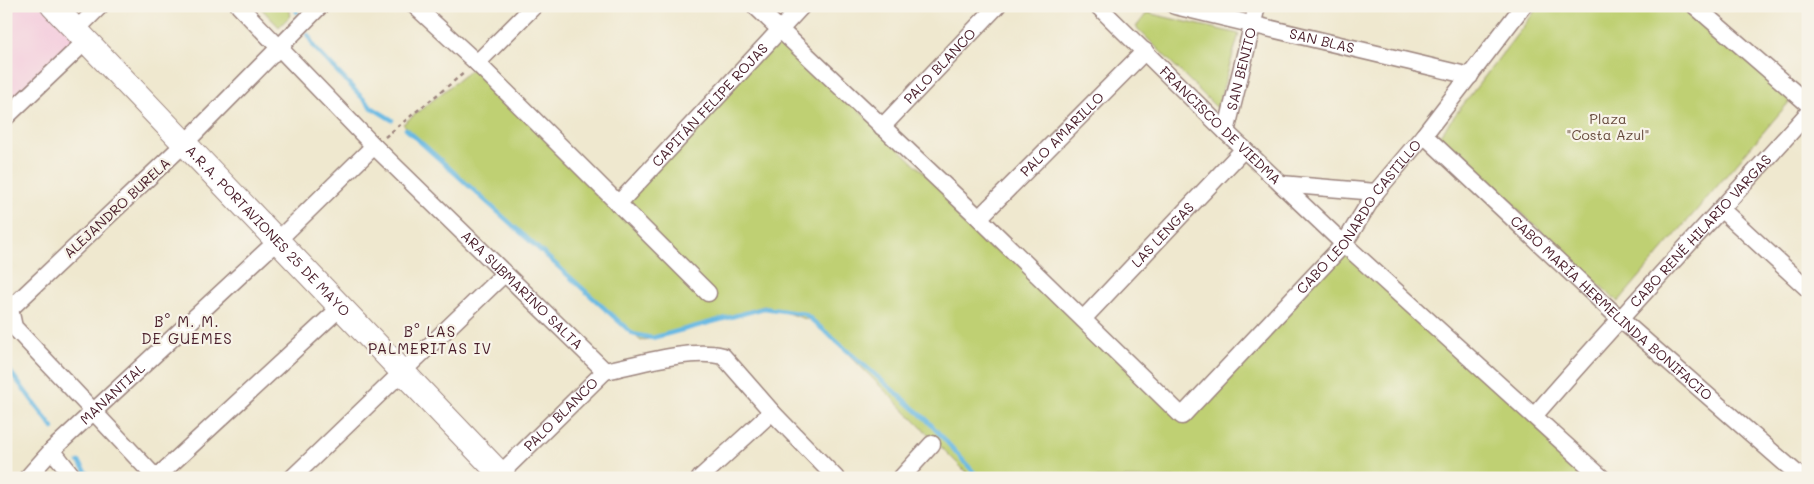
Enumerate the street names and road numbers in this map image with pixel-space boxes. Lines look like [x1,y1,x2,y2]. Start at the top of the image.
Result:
street label: PALO BLANCO [899,24,980,108]
street label: SAN BLAS [1288,24,1356,57]
street label: SAN BENITO [1222,25,1260,112]
street label: CAPITÁN FELIPE ROJAS [647,39,772,171]
street label: FRANCISCO DE VIEDMA [1156,62,1285,188]
street label: PALO AMARILLO [1016,88,1108,180]
street label: CABO LEONARDO CASTILLO [1292,135,1425,298]
street label: A.R.A. PORTAVIONES 25 DE MAYO [182,141,355,320]
street label: CABO RENÉ HILARIO VARGAS [1625,150,1775,311]
street label: ALEJANDRO BURELA [59,153,174,262]
street label: LAS LENGAS [1127,198,1198,271]
street label: CABO MARÍA HERMELINDA BONIFACIO [1507,211,1717,404]
street label: ARA SUBMARINO SALTA [457,226,587,353]
street label: MANANTIAL [75,358,149,428]
street label: PALO BLANCO [519,373,602,455]

